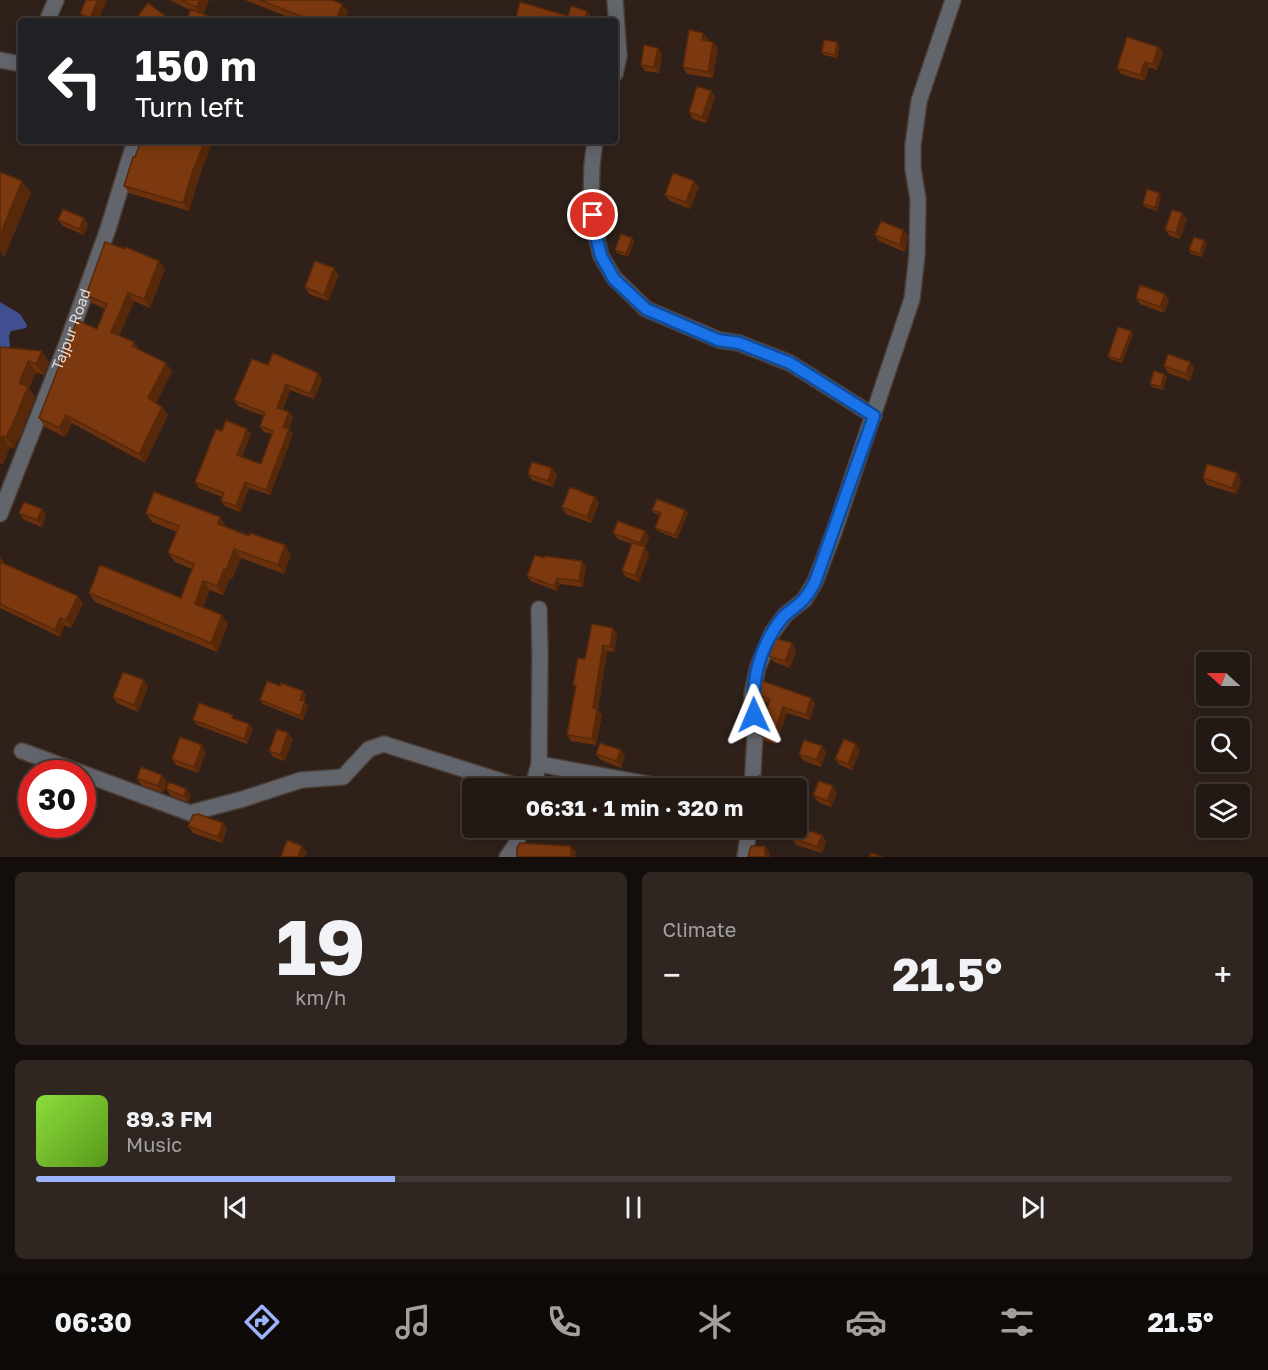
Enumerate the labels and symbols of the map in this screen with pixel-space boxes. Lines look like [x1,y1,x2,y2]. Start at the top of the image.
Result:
pin [567,189,618,240]
street label: Tajpur Road [47,286,94,372]
north arrow [1196,652,1250,706]
position arrow [722,683,786,747]
speed limit sign: 30 [18,760,96,838]

